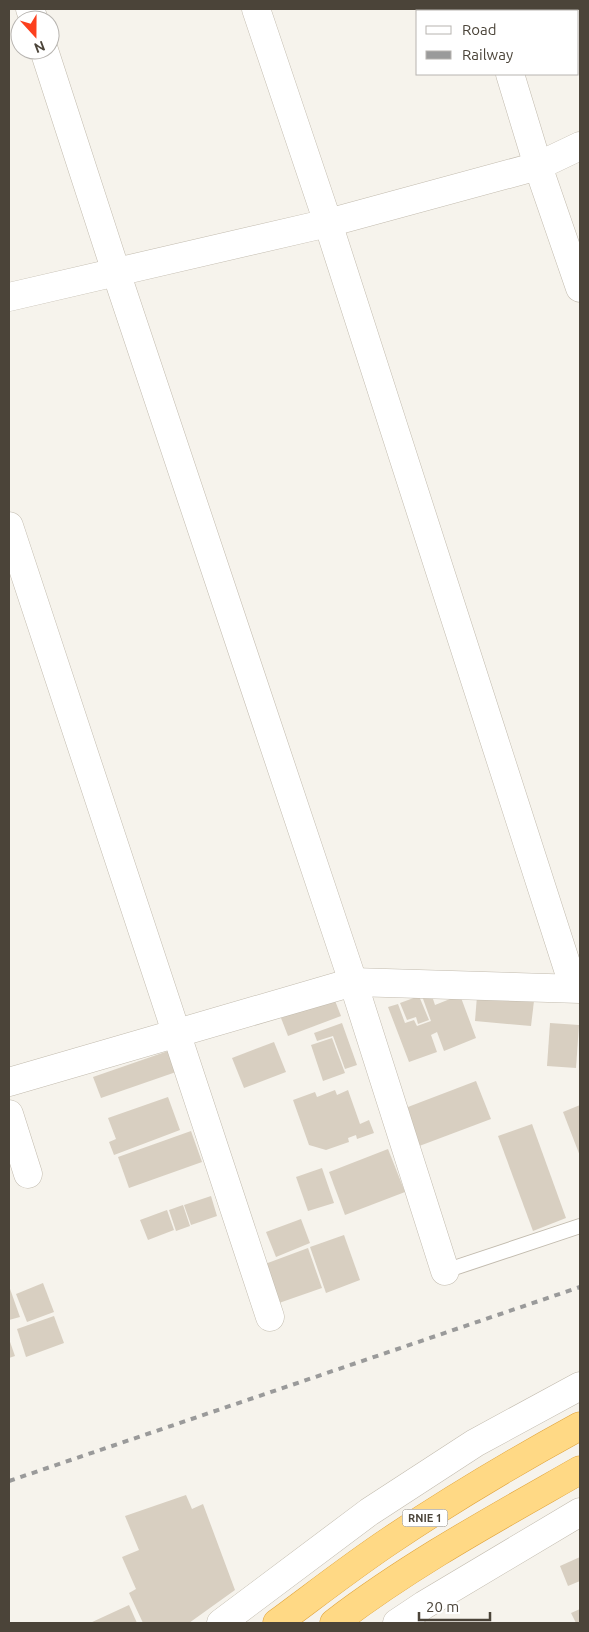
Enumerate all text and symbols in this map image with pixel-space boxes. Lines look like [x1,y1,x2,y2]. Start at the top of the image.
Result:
north arrow [10,10,60,60]
legend [416,10,579,75]
text: Road [462,21,497,38]
text: N [32,38,47,56]
text: Railway [462,46,513,63]
road number: RNIE 1 [402,1510,448,1526]
scale bar [419,1590,490,1622]
text: 20 m [426,1598,459,1615]

